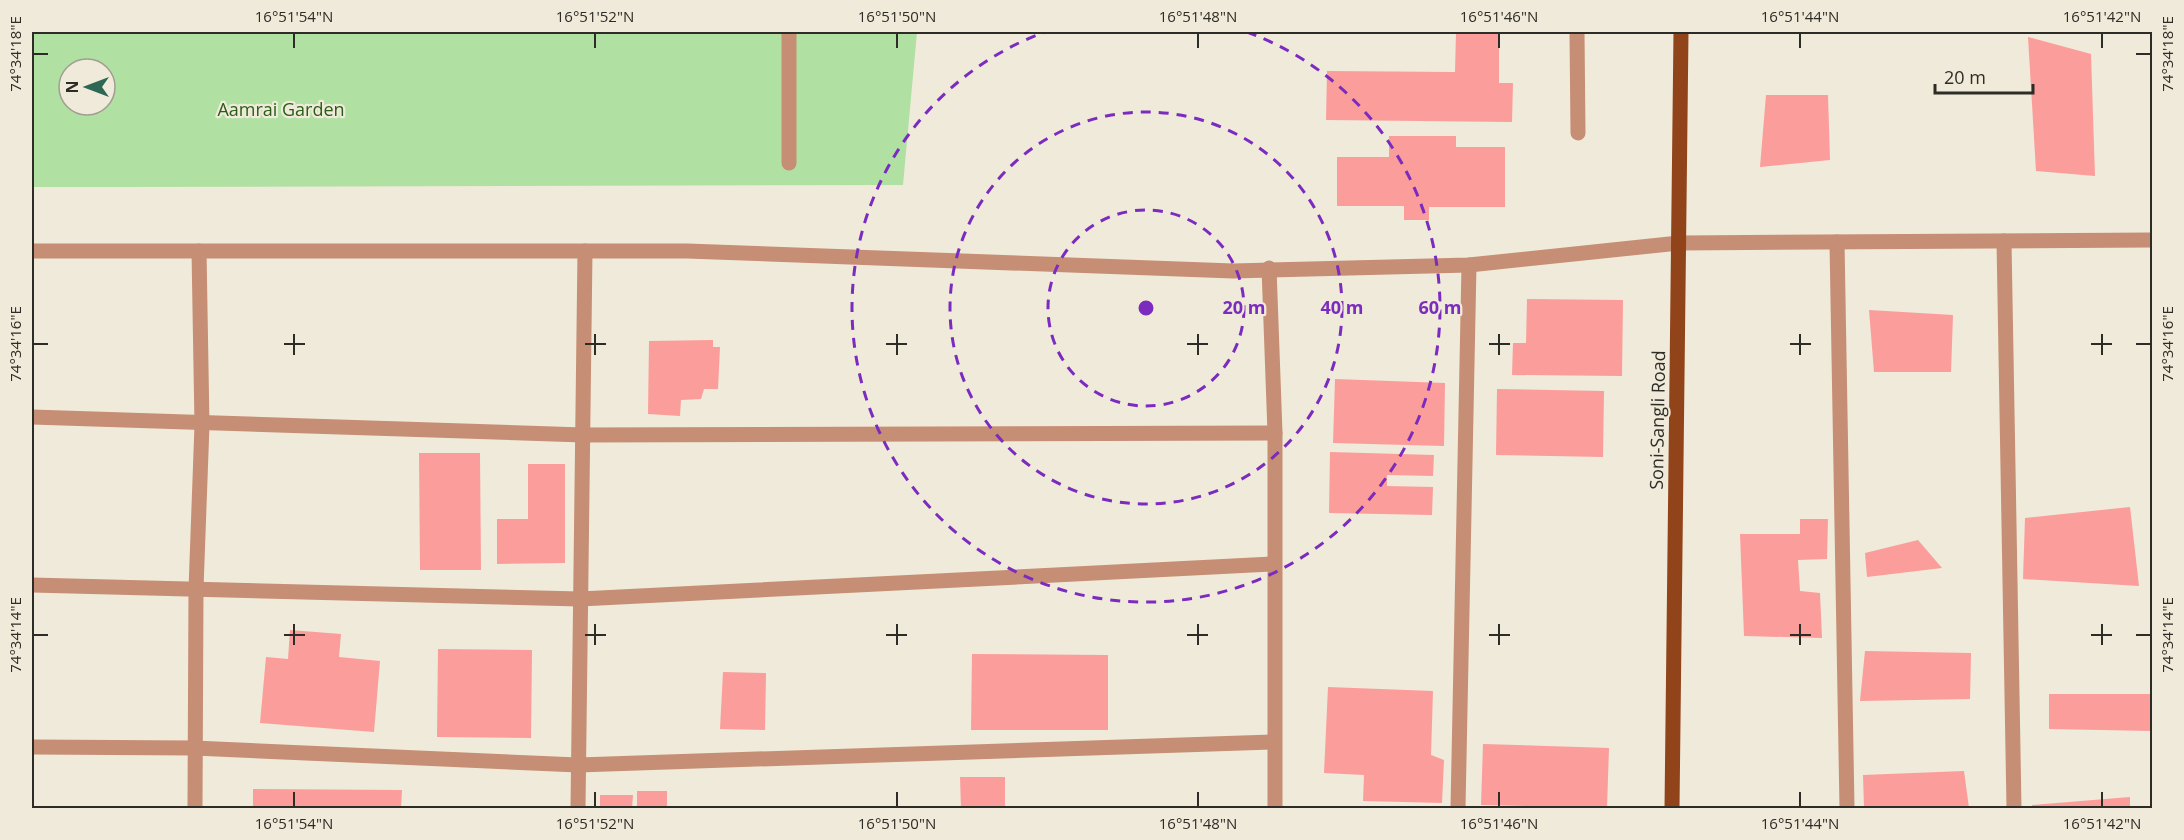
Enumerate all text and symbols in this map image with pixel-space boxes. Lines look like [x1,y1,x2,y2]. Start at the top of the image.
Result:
text: 16°51'54"N [255,6,333,26]
text: 16°51'52"N [556,6,634,26]
text: 16°51'50"N [858,6,936,26]
text: 16°51'48"N [1159,6,1237,26]
text: 16°51'46"N [1460,6,1538,26]
text: 16°51'44"N [1761,6,1839,26]
text: 16°51'42"N [2063,6,2141,26]
text: 74°34'18"E [5,16,25,92]
text: 74°34'18"E [2157,16,2177,92]
north arrow [57,57,117,117]
scale bar [1935,57,2032,95]
text: 20 m [1944,65,1986,89]
text: N [61,80,83,94]
park label: Aamrai Garden [217,97,345,121]
text: 20 m [1223,295,1265,319]
text: 40 m [1321,295,1363,319]
text: 60 m [1419,295,1461,319]
centre of rings [1136,298,1156,318]
text: 74°34'16"E [5,306,25,382]
text: 74°34'16"E [2157,306,2177,382]
street label: Soni-Sangli Road [1644,350,1670,490]
text: 74°34'14"E [5,597,25,673]
text: 74°34'14"E [2157,597,2177,673]
text: 16°51'54"N [255,813,333,833]
text: 16°51'52"N [556,813,634,833]
text: 16°51'50"N [858,813,936,833]
text: 16°51'48"N [1159,813,1237,833]
text: 16°51'46"N [1460,813,1538,833]
text: 16°51'44"N [1761,813,1839,833]
text: 16°51'42"N [2063,813,2141,833]

